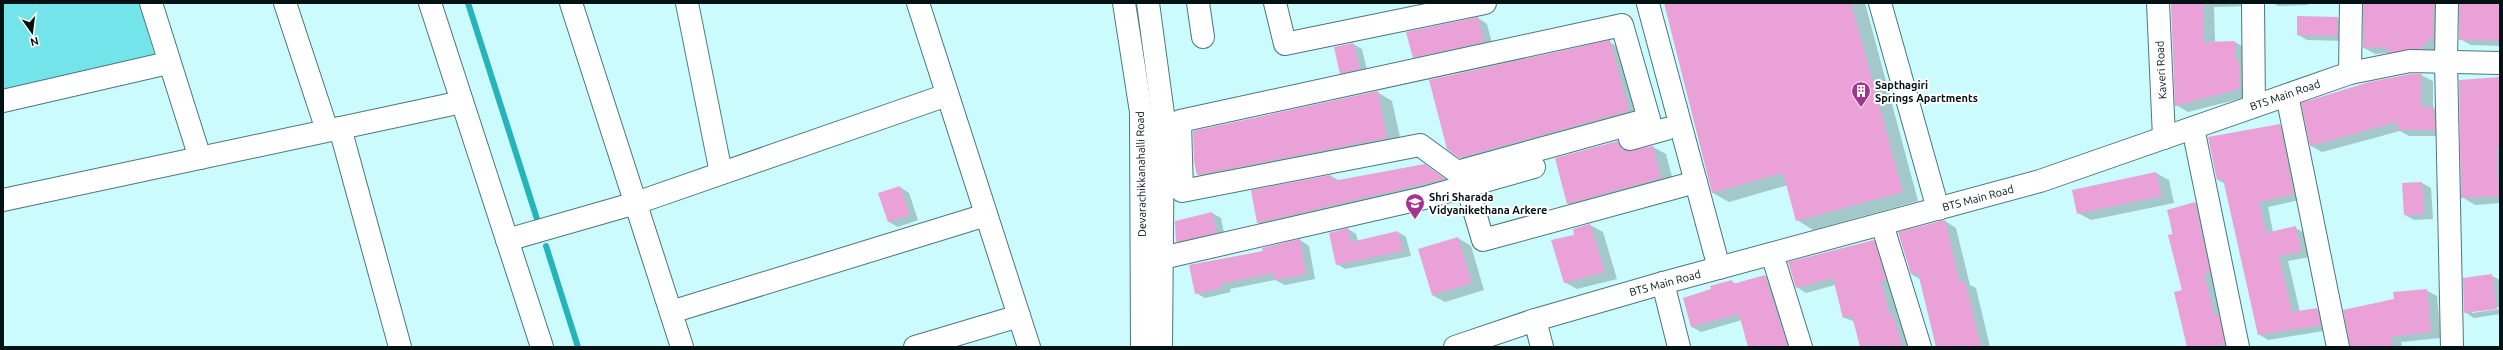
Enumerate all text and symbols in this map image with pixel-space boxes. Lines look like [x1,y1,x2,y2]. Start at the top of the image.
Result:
north arrow [12,12,52,52]
text: N [29,35,40,49]
street label: Kaveri Road [2153,40,2169,100]
street label: BTS Main Road [2248,77,2322,113]
place label: Sapthagiri Springs Apartments [1875,79,1978,104]
building icon: Sapthagiri Springs Apartments [1850,80,1872,108]
street label: Devarachikkanahalli Road [1134,111,1148,237]
street label: BTS Main Road [1941,183,2015,213]
place label: Shri Sharada Vidyanikethana Arkere [1429,191,1547,216]
school or university icon: Shri Sharada Vidyanikethana Arkere [1404,192,1426,220]
street label: BTS Main Road [1628,268,1702,298]

